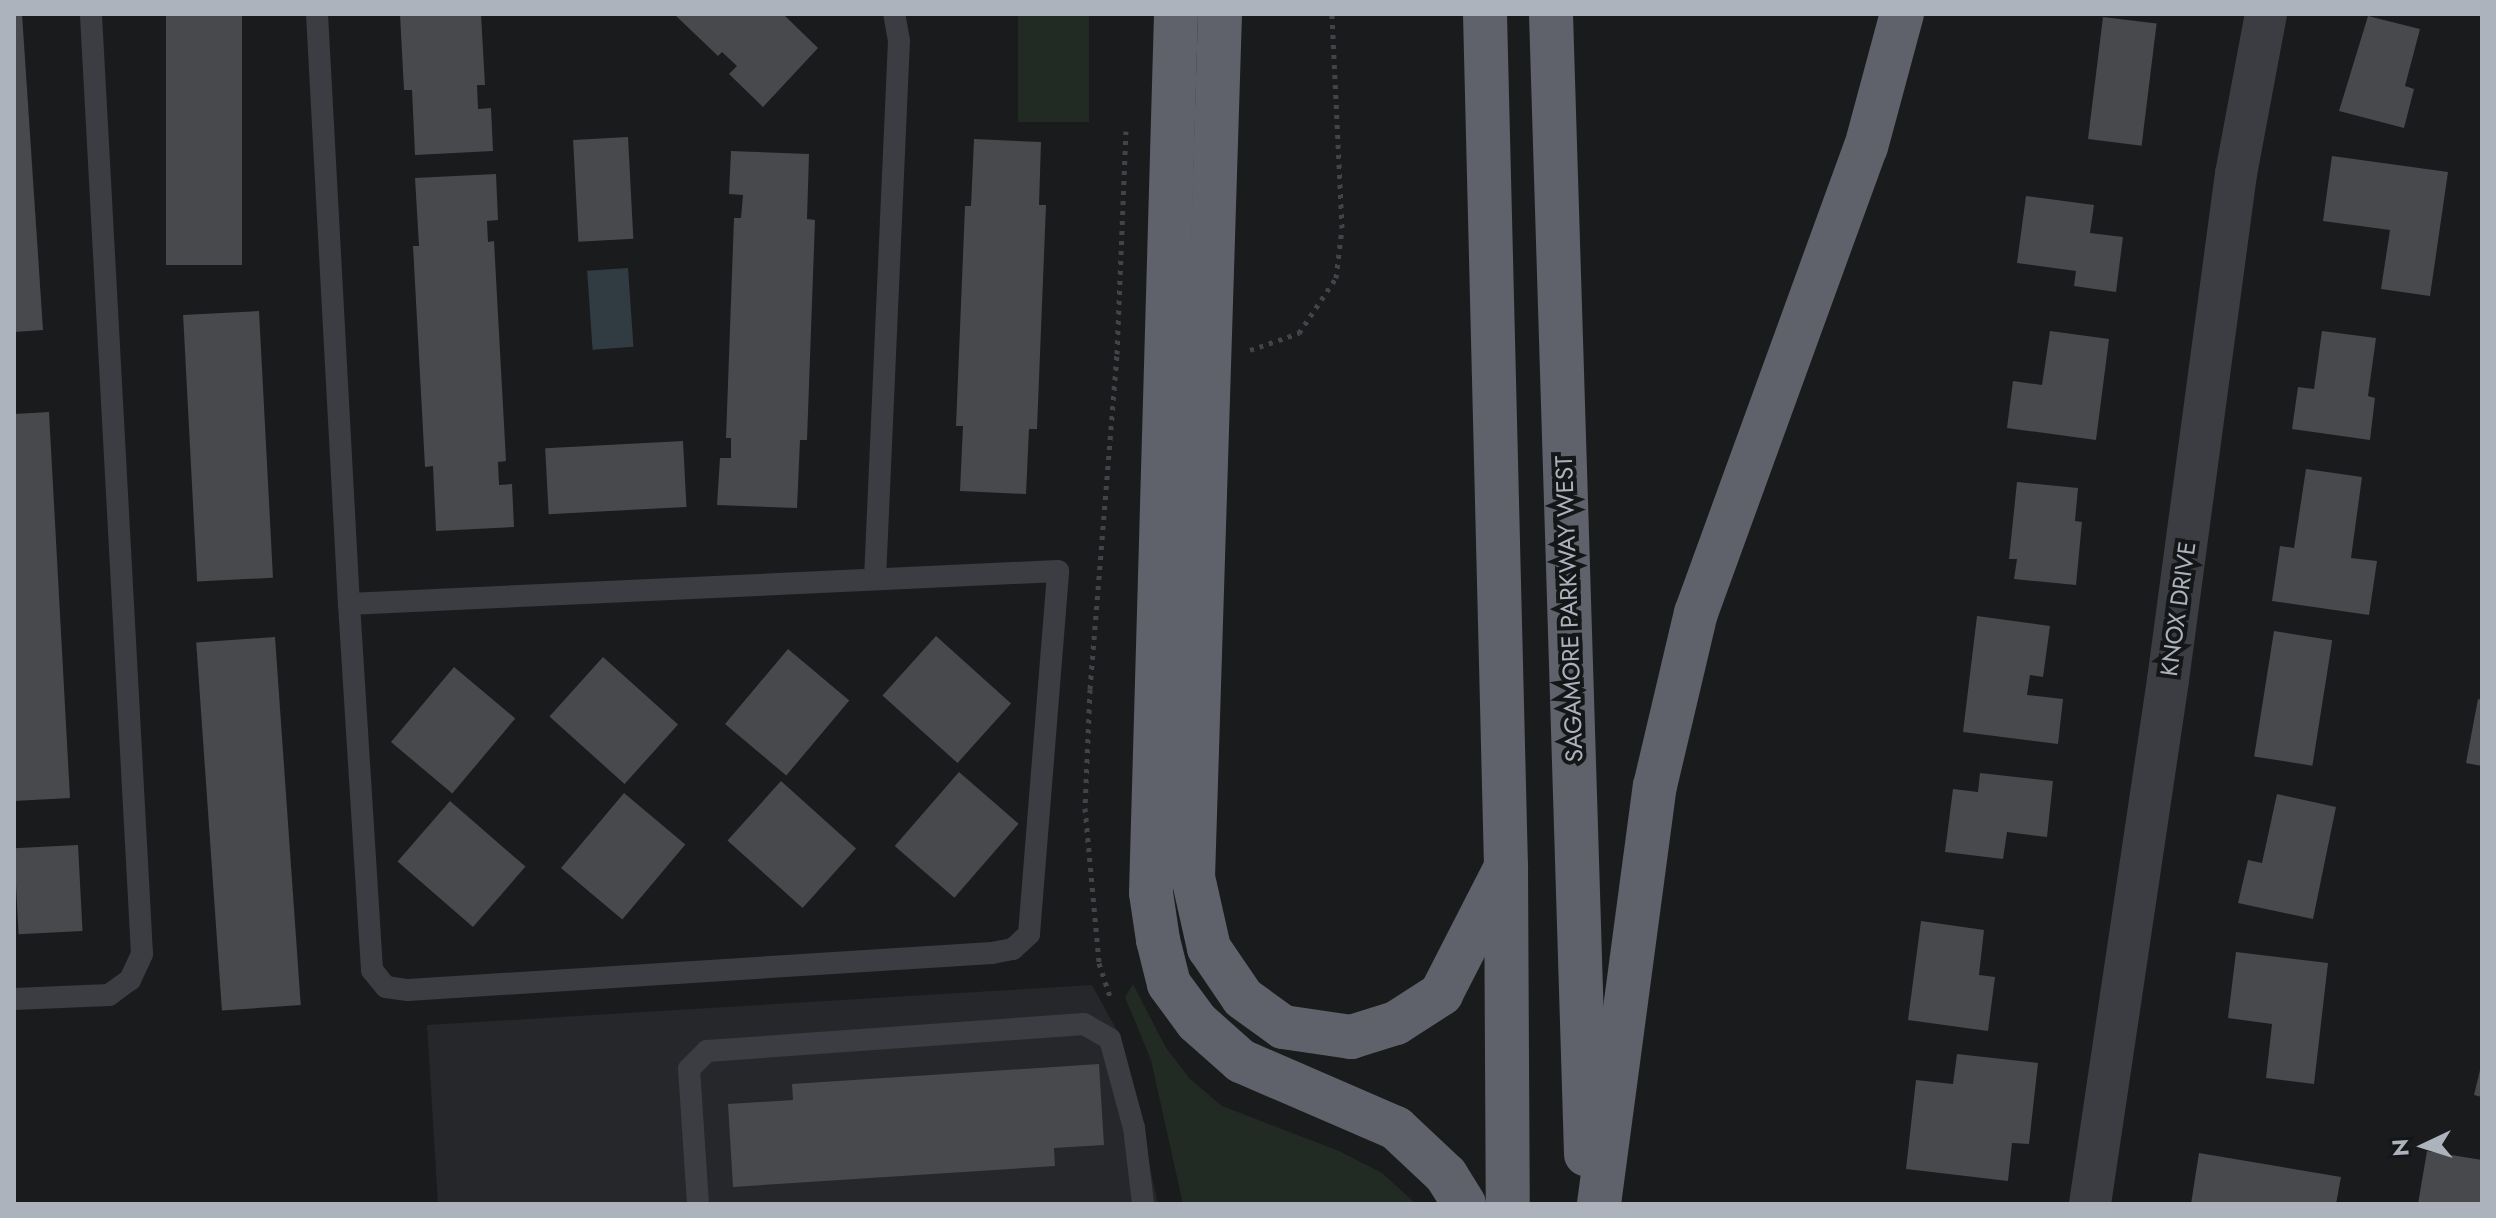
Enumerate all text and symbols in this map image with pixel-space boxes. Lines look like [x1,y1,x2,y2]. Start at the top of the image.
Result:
street label: SAGAMORE PARKWAY WEST [1549,455,1589,763]
street label: KNOX DRIVE [2154,540,2202,678]
north arrow [2384,1106,2464,1186]
text: N [2383,1138,2417,1158]

